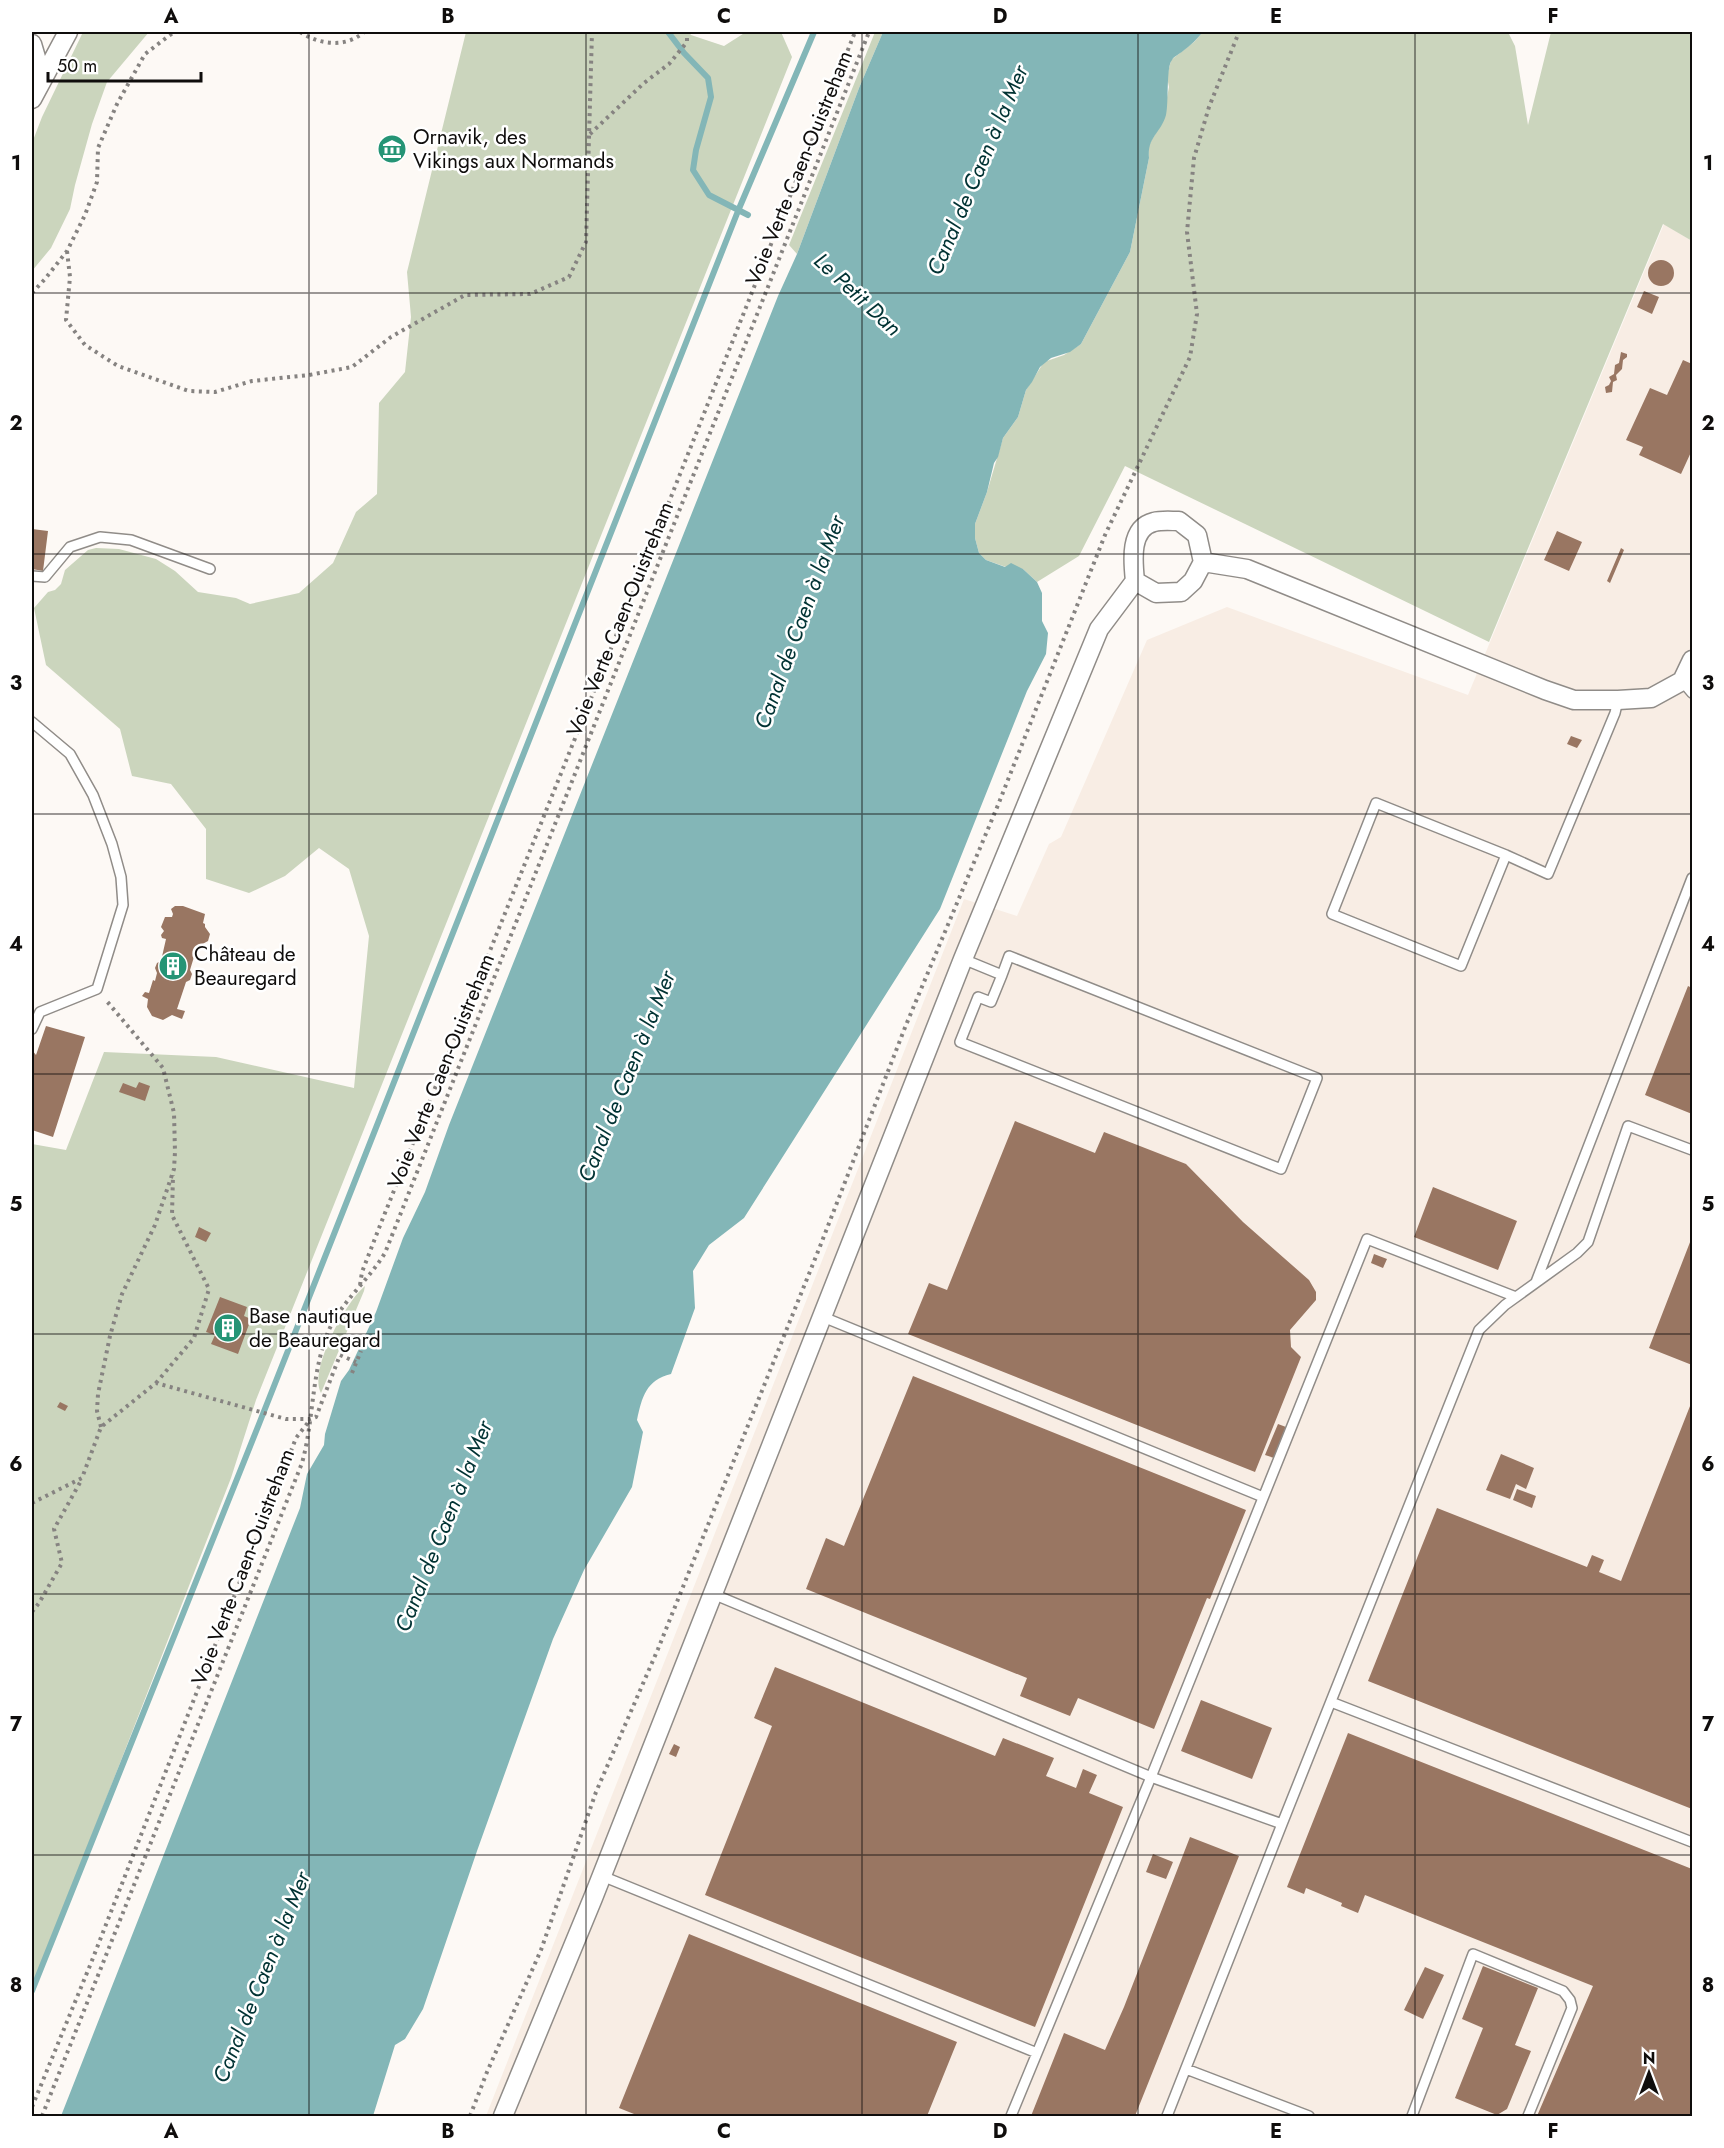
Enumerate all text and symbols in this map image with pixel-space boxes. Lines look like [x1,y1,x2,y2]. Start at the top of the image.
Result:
text: A [163,2,179,31]
text: B [441,2,455,31]
text: C [717,2,731,31]
text: D [993,2,1007,31]
text: E [1270,2,1282,31]
text: F [1547,2,1559,31]
scale bar [48,45,201,83]
street label: Voie Verte Caen-Ouistreham [738,46,860,290]
text: 50 m [57,53,97,79]
water label: Canal de Caen à la Mer [918,59,1036,280]
place label: Ornavik, des Vikings aux Normands [413,122,614,176]
museum icon: Ornavik, des Vikings aux Normands [376,133,408,165]
text: 1 [11,149,21,178]
text: 1 [1703,149,1713,178]
water label: Le Petit Dan [807,245,909,343]
text: 2 [9,409,23,438]
text: 2 [1701,409,1715,438]
street label: Voie Verte Caen-Ouistreham [559,497,681,741]
water label: Canal de Caen à la Mer [745,509,853,733]
text: 3 [10,669,22,698]
text: 3 [1702,669,1714,698]
text: 4 [9,930,23,959]
text: 4 [1701,930,1715,959]
place label: Château de Beauregard [194,939,297,993]
street label: Voie Verte Caen-Ouistreham [380,949,502,1193]
building icon: Château de Beauregard [157,950,189,982]
water label: Canal de Caen à la Mer [569,964,684,1186]
text: 5 [10,1190,23,1219]
text: 5 [1702,1190,1715,1219]
place label: Base nautique de Beauregard [249,1301,381,1355]
building icon: Base nautique de Beauregard [212,1312,244,1344]
water label: Canal de Caen à la Mer [386,1414,501,1636]
street label: Voie Verte Caen-Ouistreham [184,1444,302,1690]
text: 6 [9,1450,23,1479]
text: 6 [1701,1450,1715,1479]
text: 7 [10,1710,23,1739]
text: 7 [1702,1710,1715,1739]
water label: Canal de Caen à la Mer [204,1865,319,2087]
text: 8 [10,1971,22,2000]
text: 8 [1702,1971,1714,2000]
north arrow [1619,2043,1679,2103]
text: N [1643,2047,1655,2070]
text: A [163,2117,179,2146]
text: B [441,2117,455,2146]
text: C [717,2117,731,2146]
text: D [993,2117,1007,2146]
text: E [1270,2117,1282,2146]
text: F [1547,2117,1559,2146]

